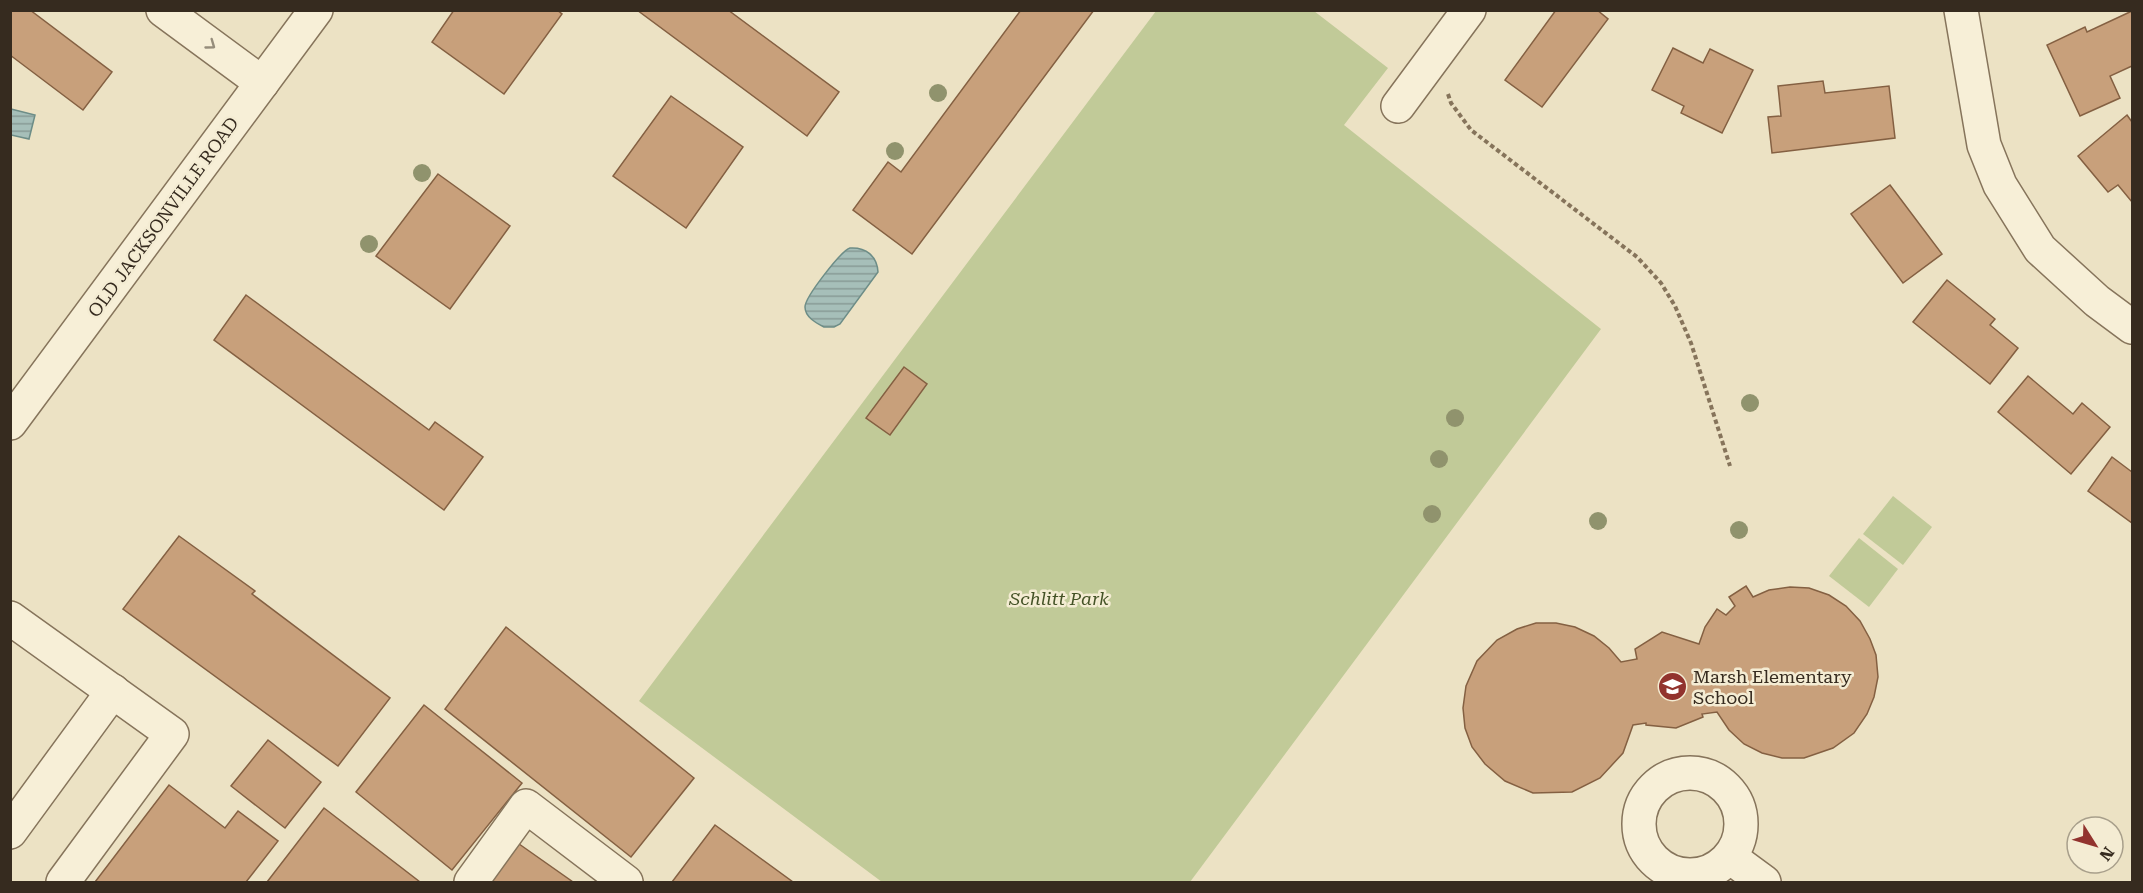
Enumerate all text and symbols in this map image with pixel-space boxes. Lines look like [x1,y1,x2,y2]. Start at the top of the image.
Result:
one-way arrow [204,37,215,48]
street label: OLD JACKSONVILLE ROAD [83,113,243,321]
park label: Schlitt Park [1008,588,1109,609]
place label: Marsh Elementary School [1693,666,1852,708]
school or university icon: Marsh Elementary School [1656,670,1688,702]
north arrow [2065,815,2125,875]
text: N [2095,843,2118,864]

